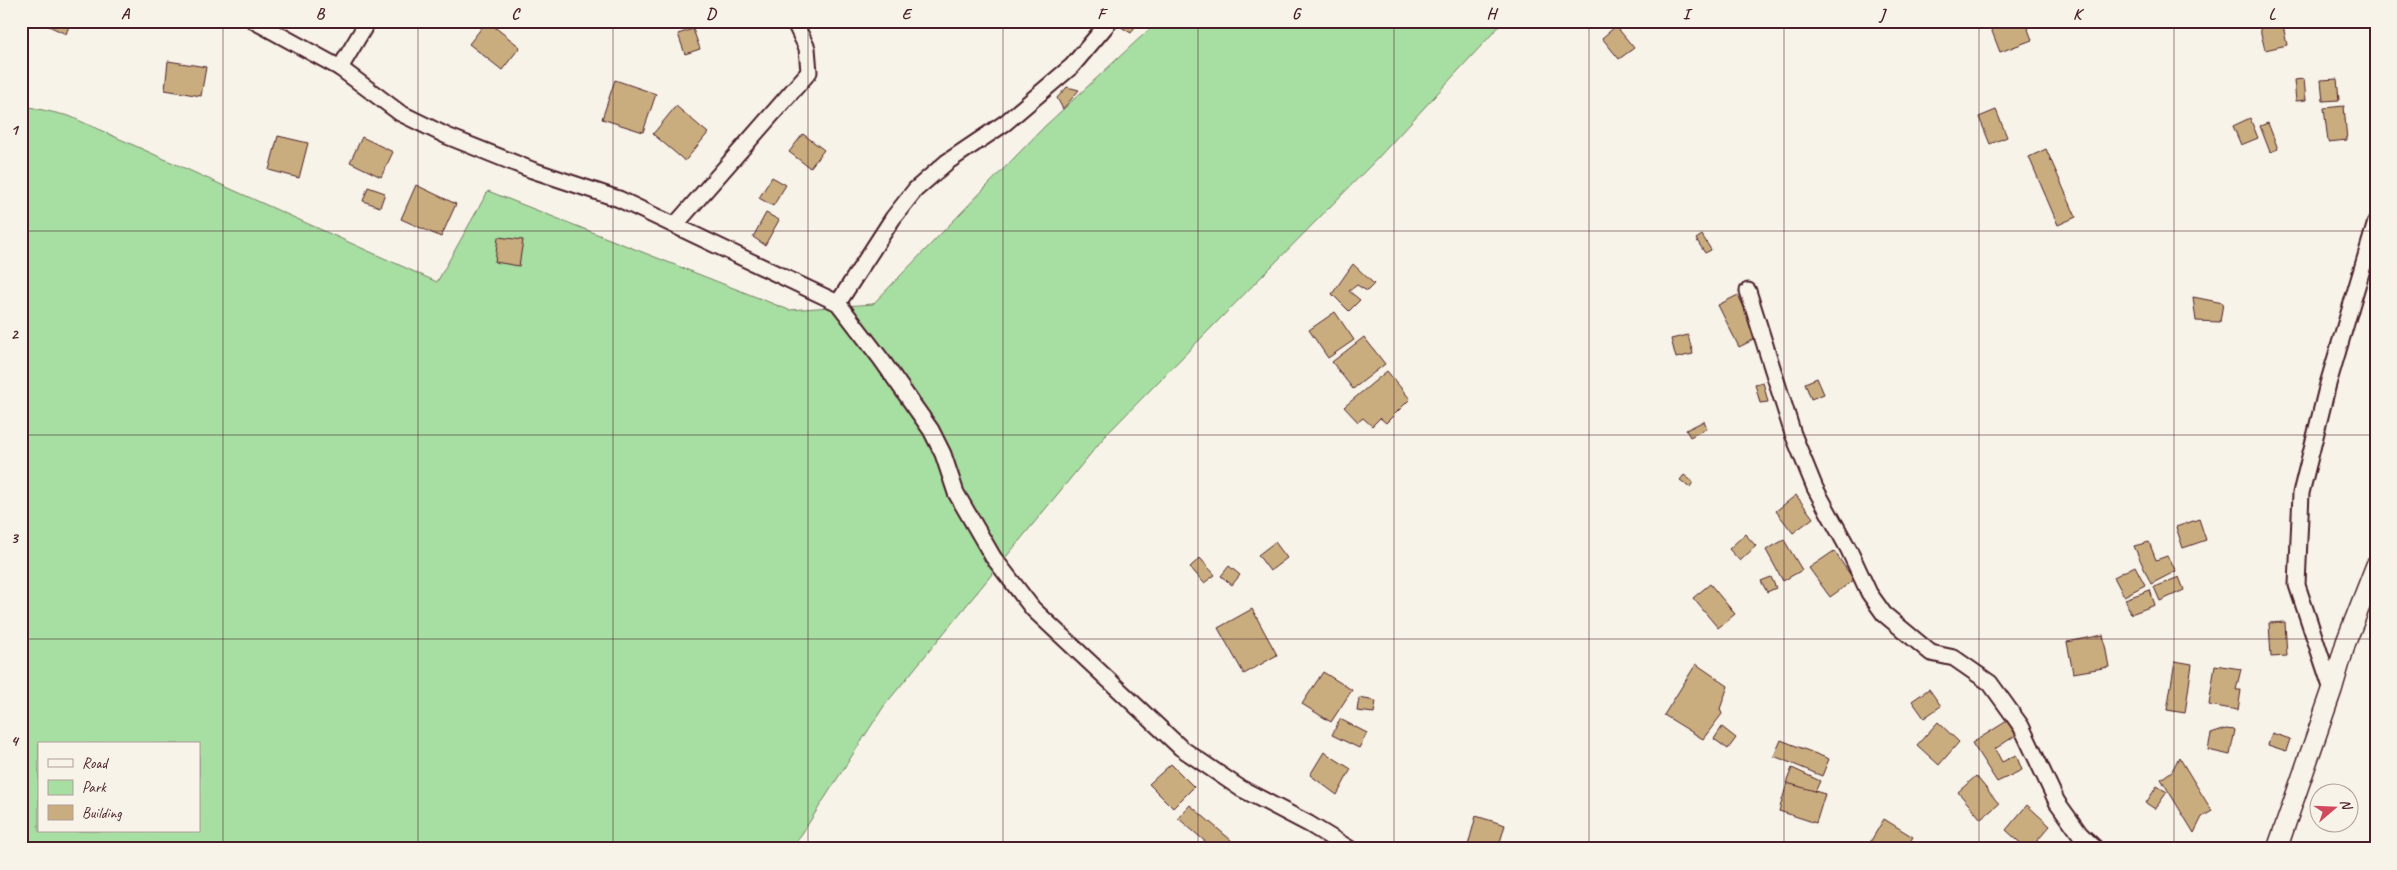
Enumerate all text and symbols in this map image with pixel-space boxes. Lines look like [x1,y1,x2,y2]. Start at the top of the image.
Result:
text: A [121,4,131,24]
text: B [316,4,326,24]
text: C [511,4,521,24]
text: D [706,4,717,24]
text: E [902,4,913,24]
text: F [1097,4,1108,24]
text: G [1292,4,1302,24]
text: H [1486,4,1498,24]
text: I [1683,4,1693,24]
text: J [1878,4,1887,24]
text: K [2073,4,2085,24]
text: L [2269,4,2277,24]
text: 1 [10,120,19,140]
text: 2 [10,324,19,344]
text: 3 [10,528,19,548]
text: 4 [10,731,19,751]
legend [38,742,200,832]
text: Road [82,754,109,773]
text: Park [82,778,107,797]
north arrow [2310,782,2360,832]
text: N [2336,797,2356,813]
text: Building [82,804,122,823]

